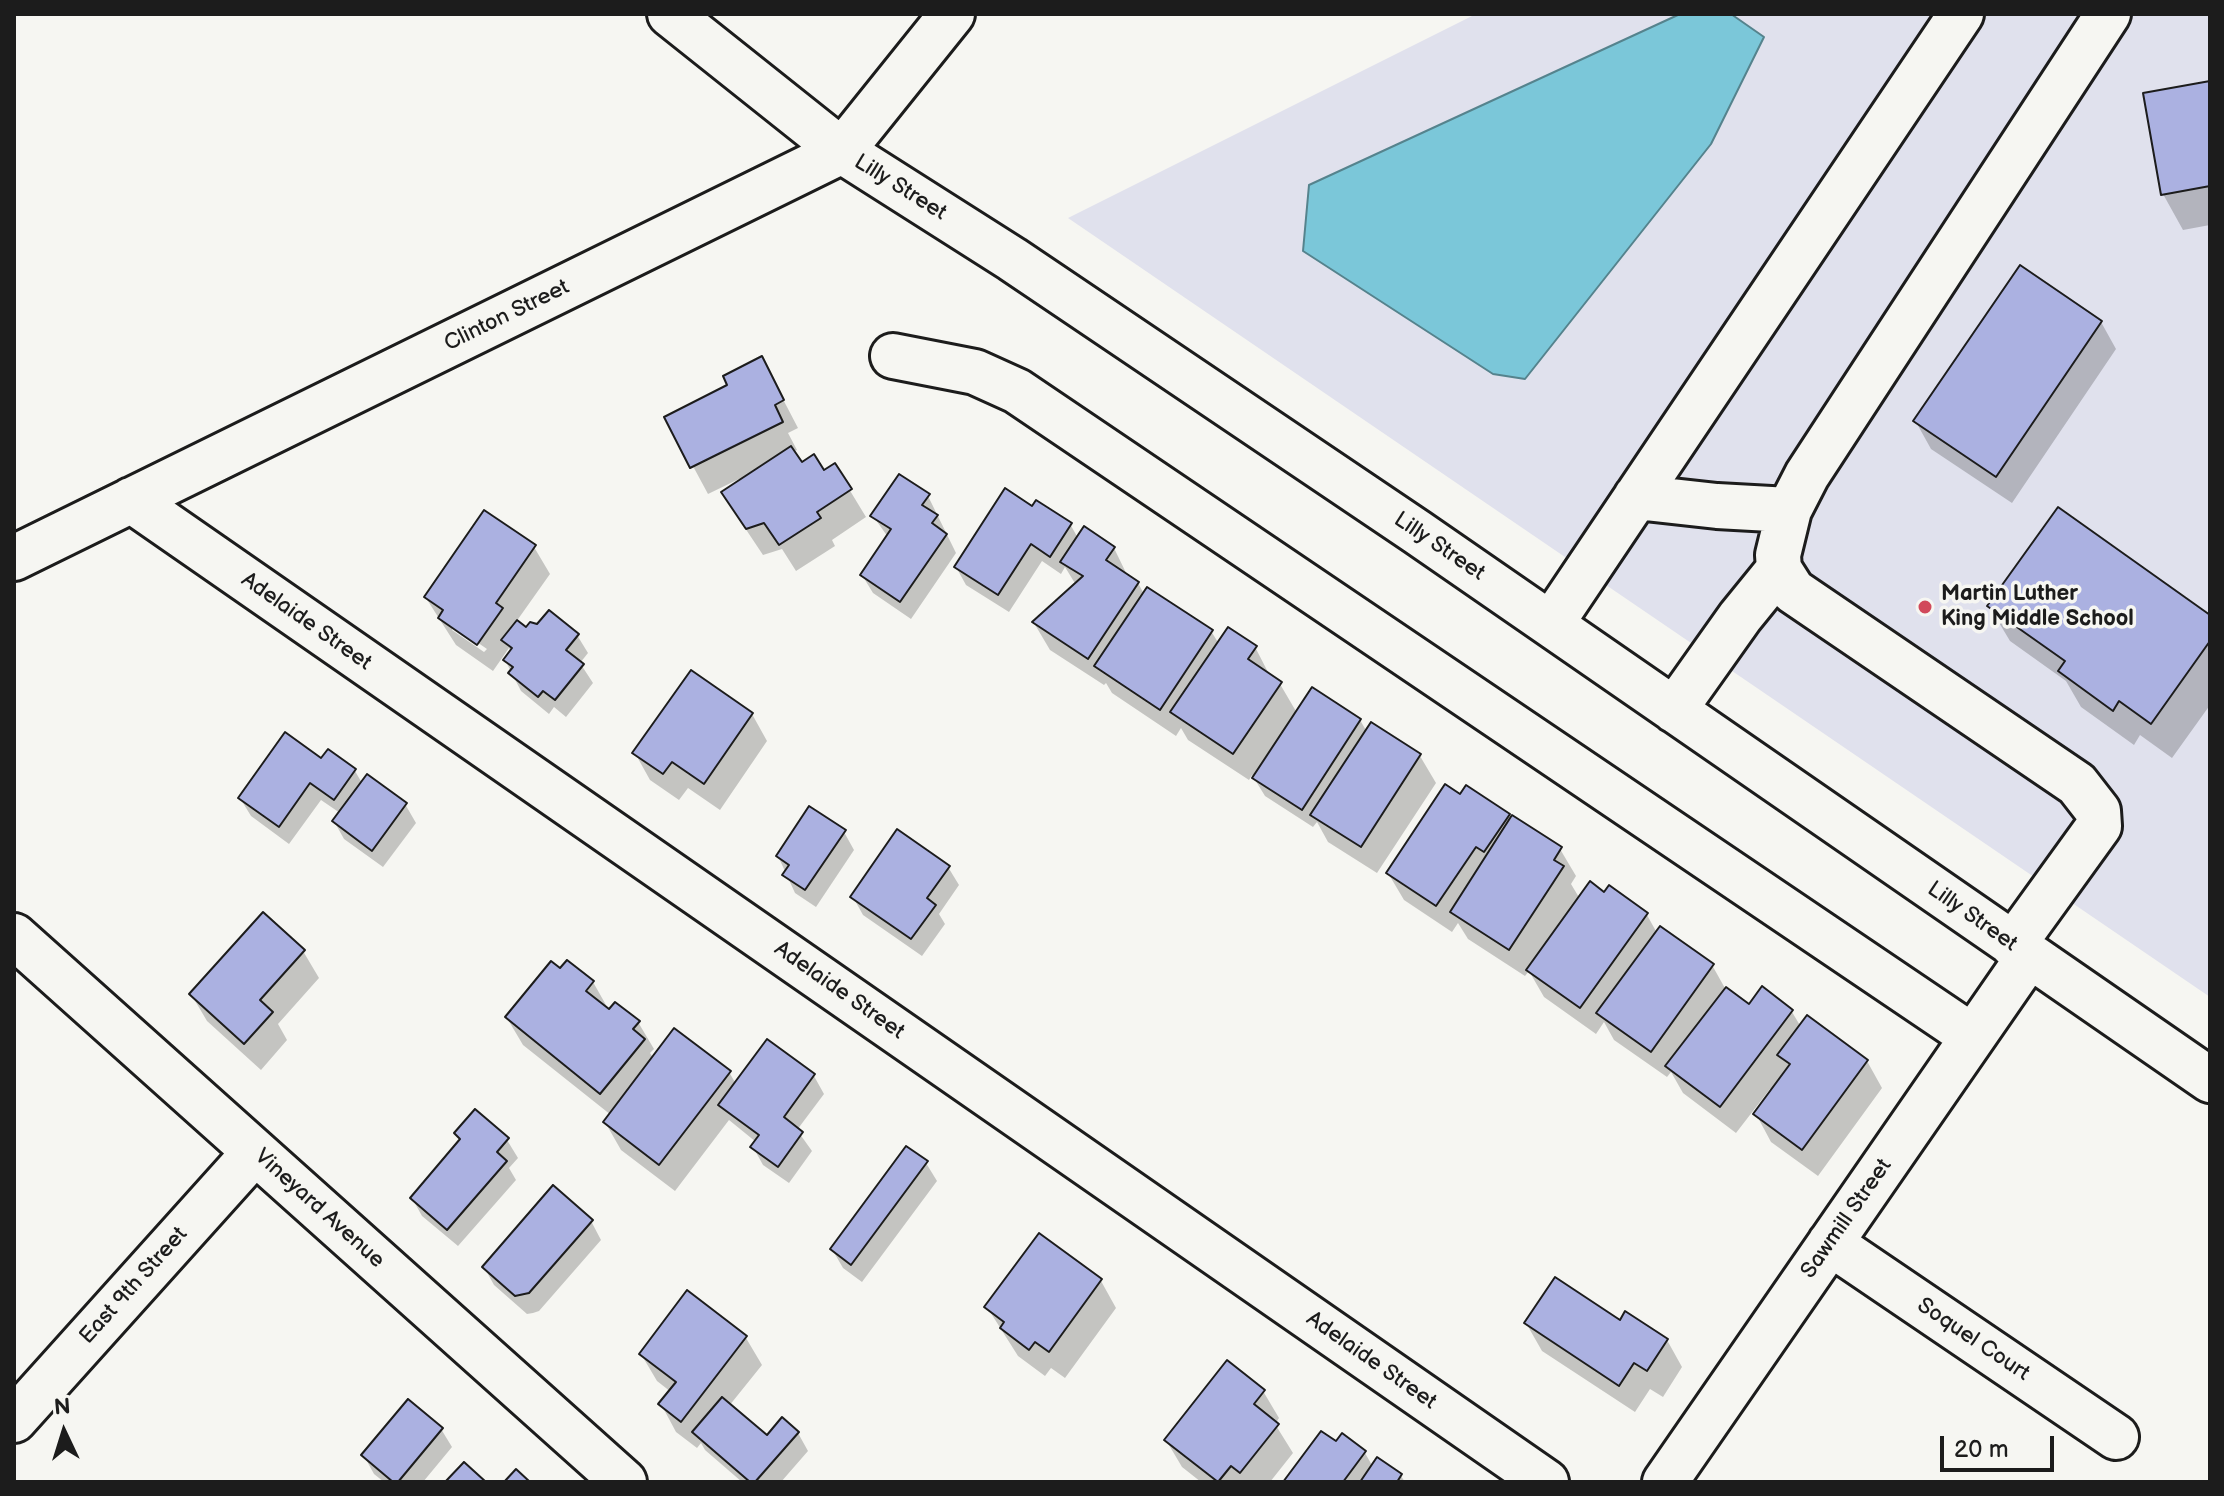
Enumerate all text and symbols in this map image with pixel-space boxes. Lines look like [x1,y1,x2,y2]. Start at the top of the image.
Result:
street label: Lilly Street [849,149,951,227]
street label: Clinton Street [440,274,574,358]
street label: Lilly Street [1389,507,1489,587]
street label: Adelaide Street [236,567,376,677]
place label: Martin Luther King Middle School [1941,581,2134,632]
marker: Martin Luther King Middle School [1916,598,1934,616]
street label: Lilly Street [1922,876,2022,958]
street label: Adelaide Street [769,936,909,1046]
street label: Vineyard Avenue [249,1144,389,1274]
street label: Sawmill Street [1796,1154,1898,1284]
street label: East 9th Street [75,1222,193,1350]
street label: Soquel Court [1912,1293,2034,1387]
street label: Adelaide Street [1301,1306,1441,1416]
north arrow [24,1392,104,1472]
text: N [53,1394,71,1422]
scale bar [1944,1420,2058,1470]
text: 20 m [1954,1435,2009,1464]

